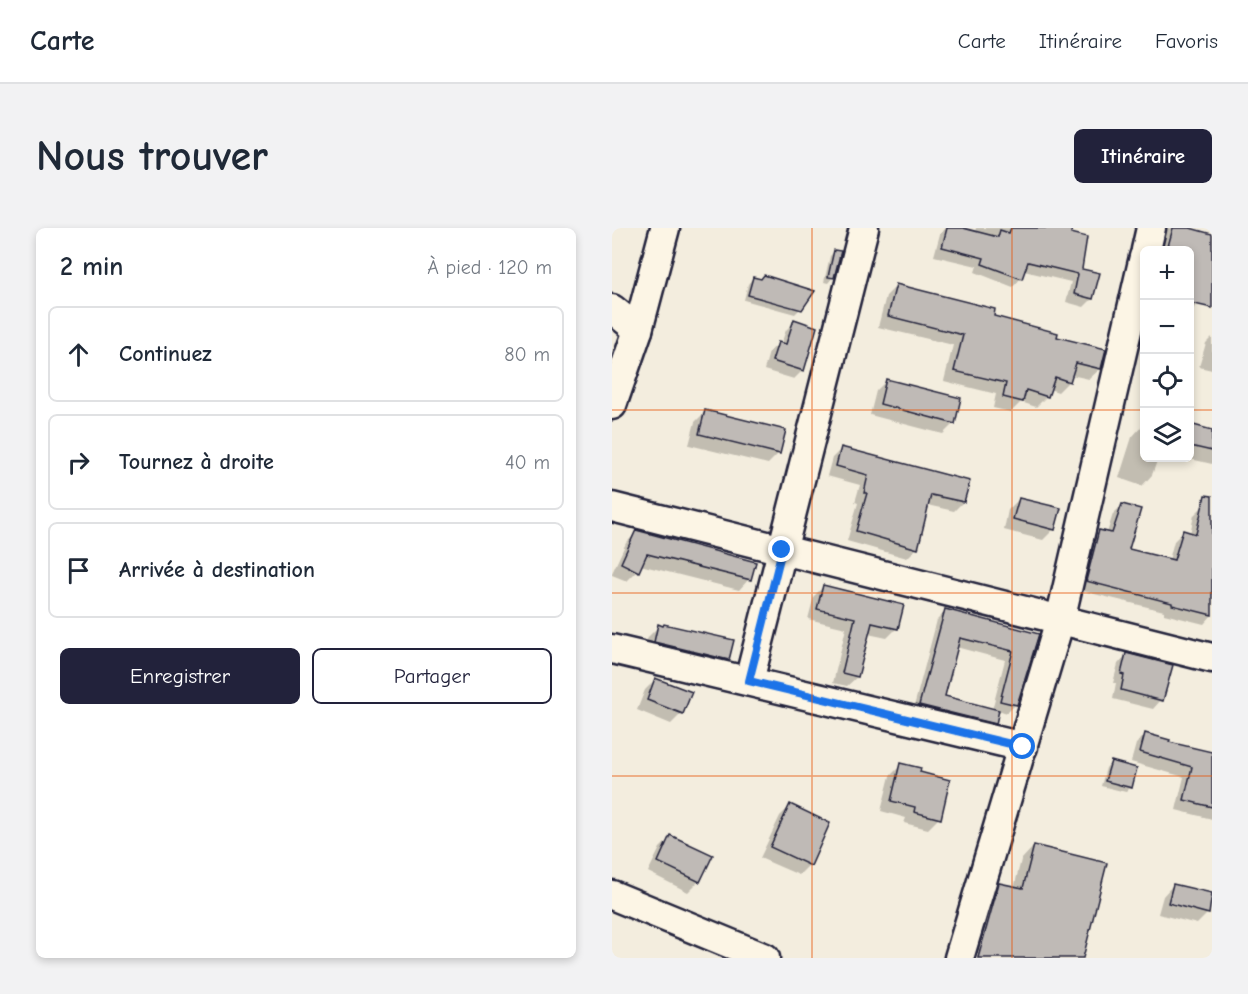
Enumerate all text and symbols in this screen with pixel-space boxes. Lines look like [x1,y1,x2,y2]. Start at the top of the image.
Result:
text: Carte [30,25,95,57]
text: Carte [958,29,1006,53]
text: Itinéraire [1039,29,1122,53]
text: Favoris [1155,29,1218,53]
button: Itinéraire [1074,129,1212,183]
text: Nous trouver [36,132,268,181]
map controls [1140,246,1194,462]
button: + [1140,246,1194,300]
text: 2 min [60,252,123,282]
text: À pied · 120 m [427,256,552,279]
button: − [1140,300,1194,354]
icon: ahead [62,338,95,371]
text: Continuez [119,341,212,367]
text: 80 m [504,343,550,366]
button: locate [1140,354,1194,408]
button: layers [1140,408,1194,462]
icon: right [62,446,95,479]
text: Tournez à droite [119,449,274,475]
text: 40 m [505,451,550,474]
route end [768,536,794,562]
icon: arrive [62,554,95,587]
text: Arrivée à destination [119,557,315,583]
button: Enregistrer [60,648,300,704]
button: Partager [312,648,552,704]
route start [1009,733,1035,759]

